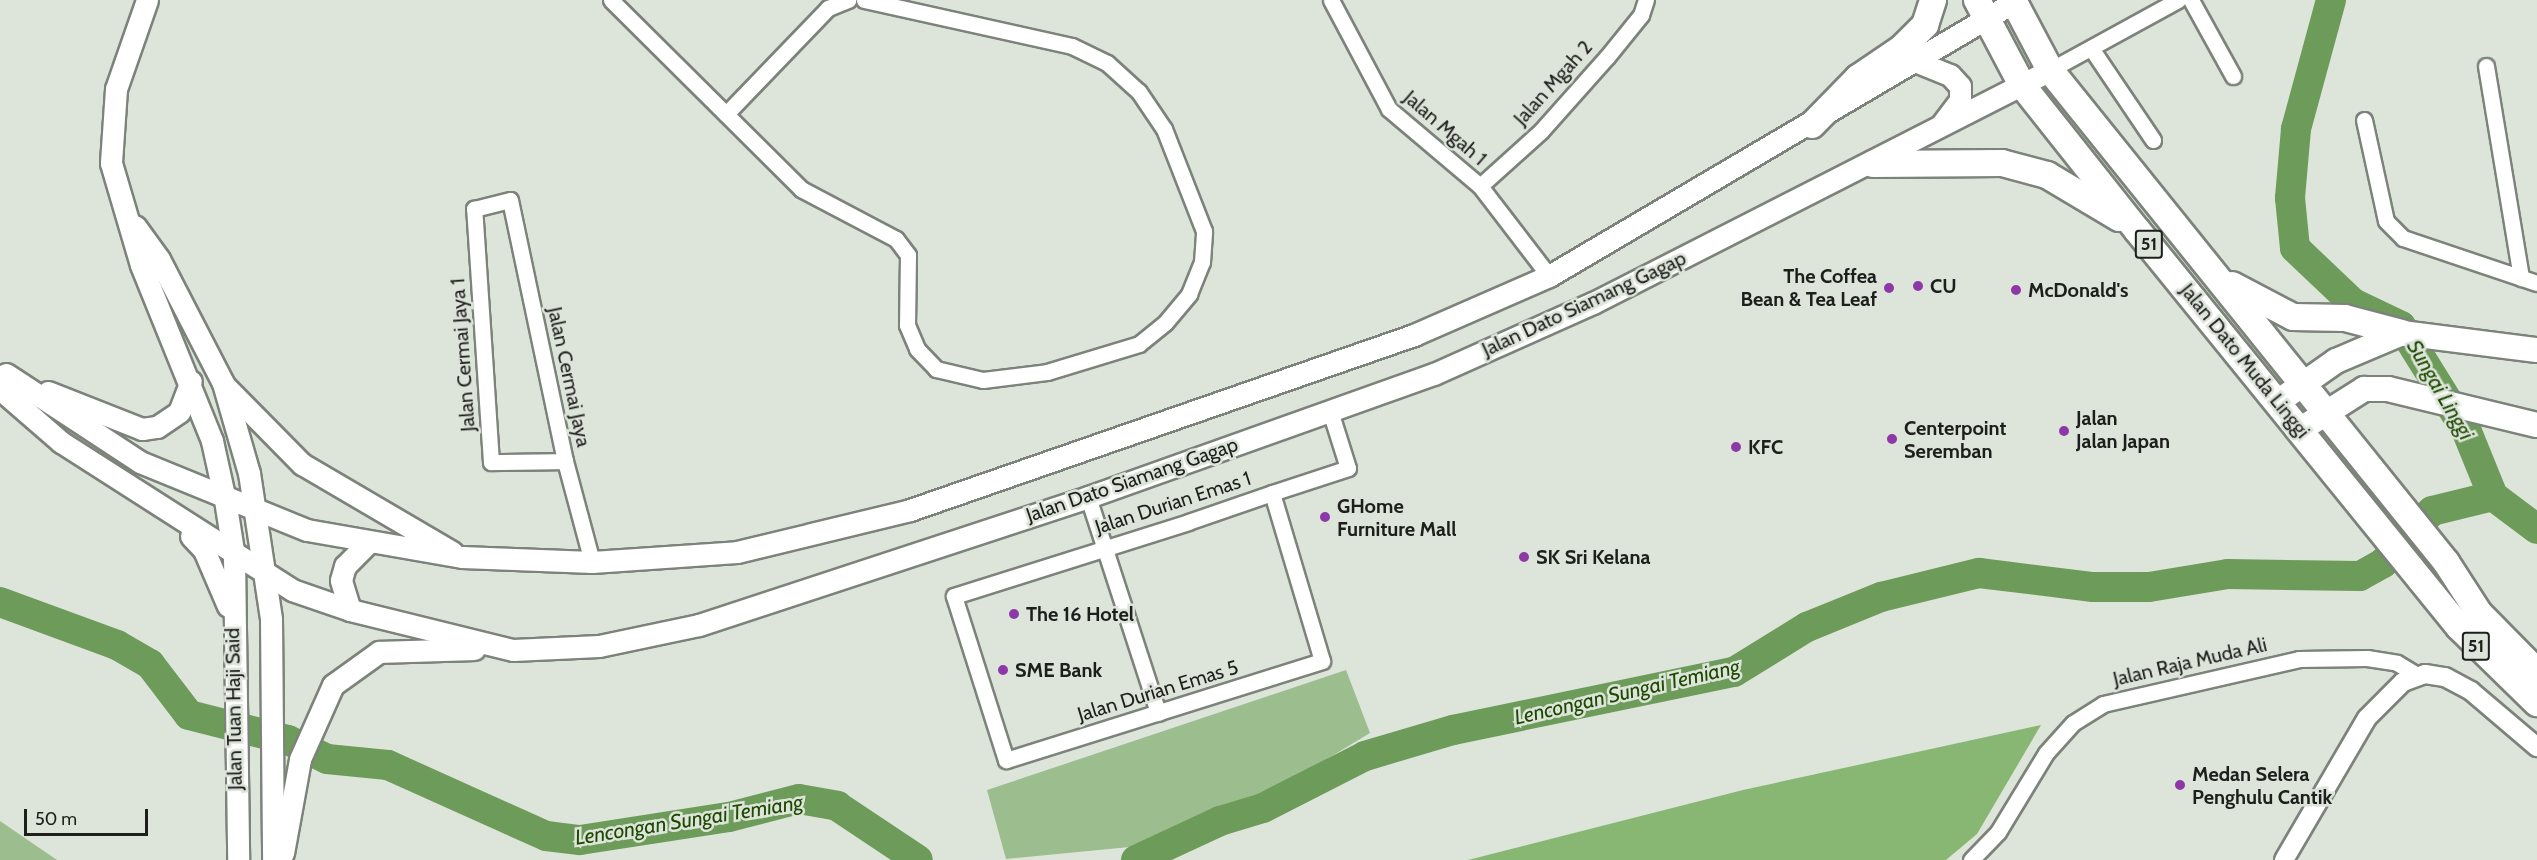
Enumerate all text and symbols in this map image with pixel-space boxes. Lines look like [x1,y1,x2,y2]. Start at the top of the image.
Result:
street label: Jalan Mgah 2 [1509,36,1597,130]
street label: Jalan Mgah 1 [1399,86,1491,170]
road number: 51 [2134,229,2164,259]
street label: Jalan Dato Siamang Gagap [1478,246,1690,362]
place label: The Coffea Bean & Tea Leaf [1740,264,1877,311]
place label: CU [1930,274,1957,298]
street label: Jalan Cermai Jaya 1 [446,278,480,432]
place label: McDonald's [2028,278,2129,302]
marker: CU [1911,279,1925,293]
street label: Jalan Dato Muda Linggi [2175,279,2315,443]
marker: The Coffea Bean & Tea Leaf [1882,281,1896,295]
marker: McDonald's [2009,283,2023,297]
street label: Jalan Cermai Jaya [542,305,596,449]
water label: Sungai Linggi [2401,336,2479,444]
place label: Jalan Jalan Japan [2076,407,2170,454]
place label: Centerpoint Seremban [1904,416,2006,463]
marker: Jalan Jalan Japan [2057,424,2071,438]
street label: Jalan Dato Siamang Gagap [1023,432,1241,528]
marker: Centerpoint Seremban [1885,432,1899,446]
place label: KFC [1748,435,1783,459]
marker: KFC [1729,440,1743,454]
street label: Jalan Durian Emas 1 [1092,466,1254,540]
place label: GHome Furniture Mall [1337,494,1457,541]
marker: GHome Furniture Mall [1318,510,1332,524]
place label: SK Sri Kelana [1536,545,1650,569]
marker: SK Sri Kelana [1517,550,1531,564]
place label: The 16 Hotel [1026,602,1134,626]
marker: The 16 Hotel [1007,607,1021,621]
street label: Jalan Tuan Haji Said [221,628,247,790]
road number: 51 [2461,631,2491,661]
street label: Jalan Raja Muda Ali [2111,633,2269,691]
water label: Lencongan Sungai Temiang [1512,654,1742,730]
street label: Jalan Durian Emas 5 [1075,655,1241,727]
place label: SME Bank [1015,658,1102,682]
marker: SME Bank [996,663,1010,677]
place label: Medan Selera Penghulu Cantik [2192,762,2332,809]
marker: Medan Selera Penghulu Cantik [2173,778,2187,792]
water label: Lencongan Sungai Temiang [573,790,805,850]
scale bar [27,797,152,835]
text: 50 m [35,808,77,830]

